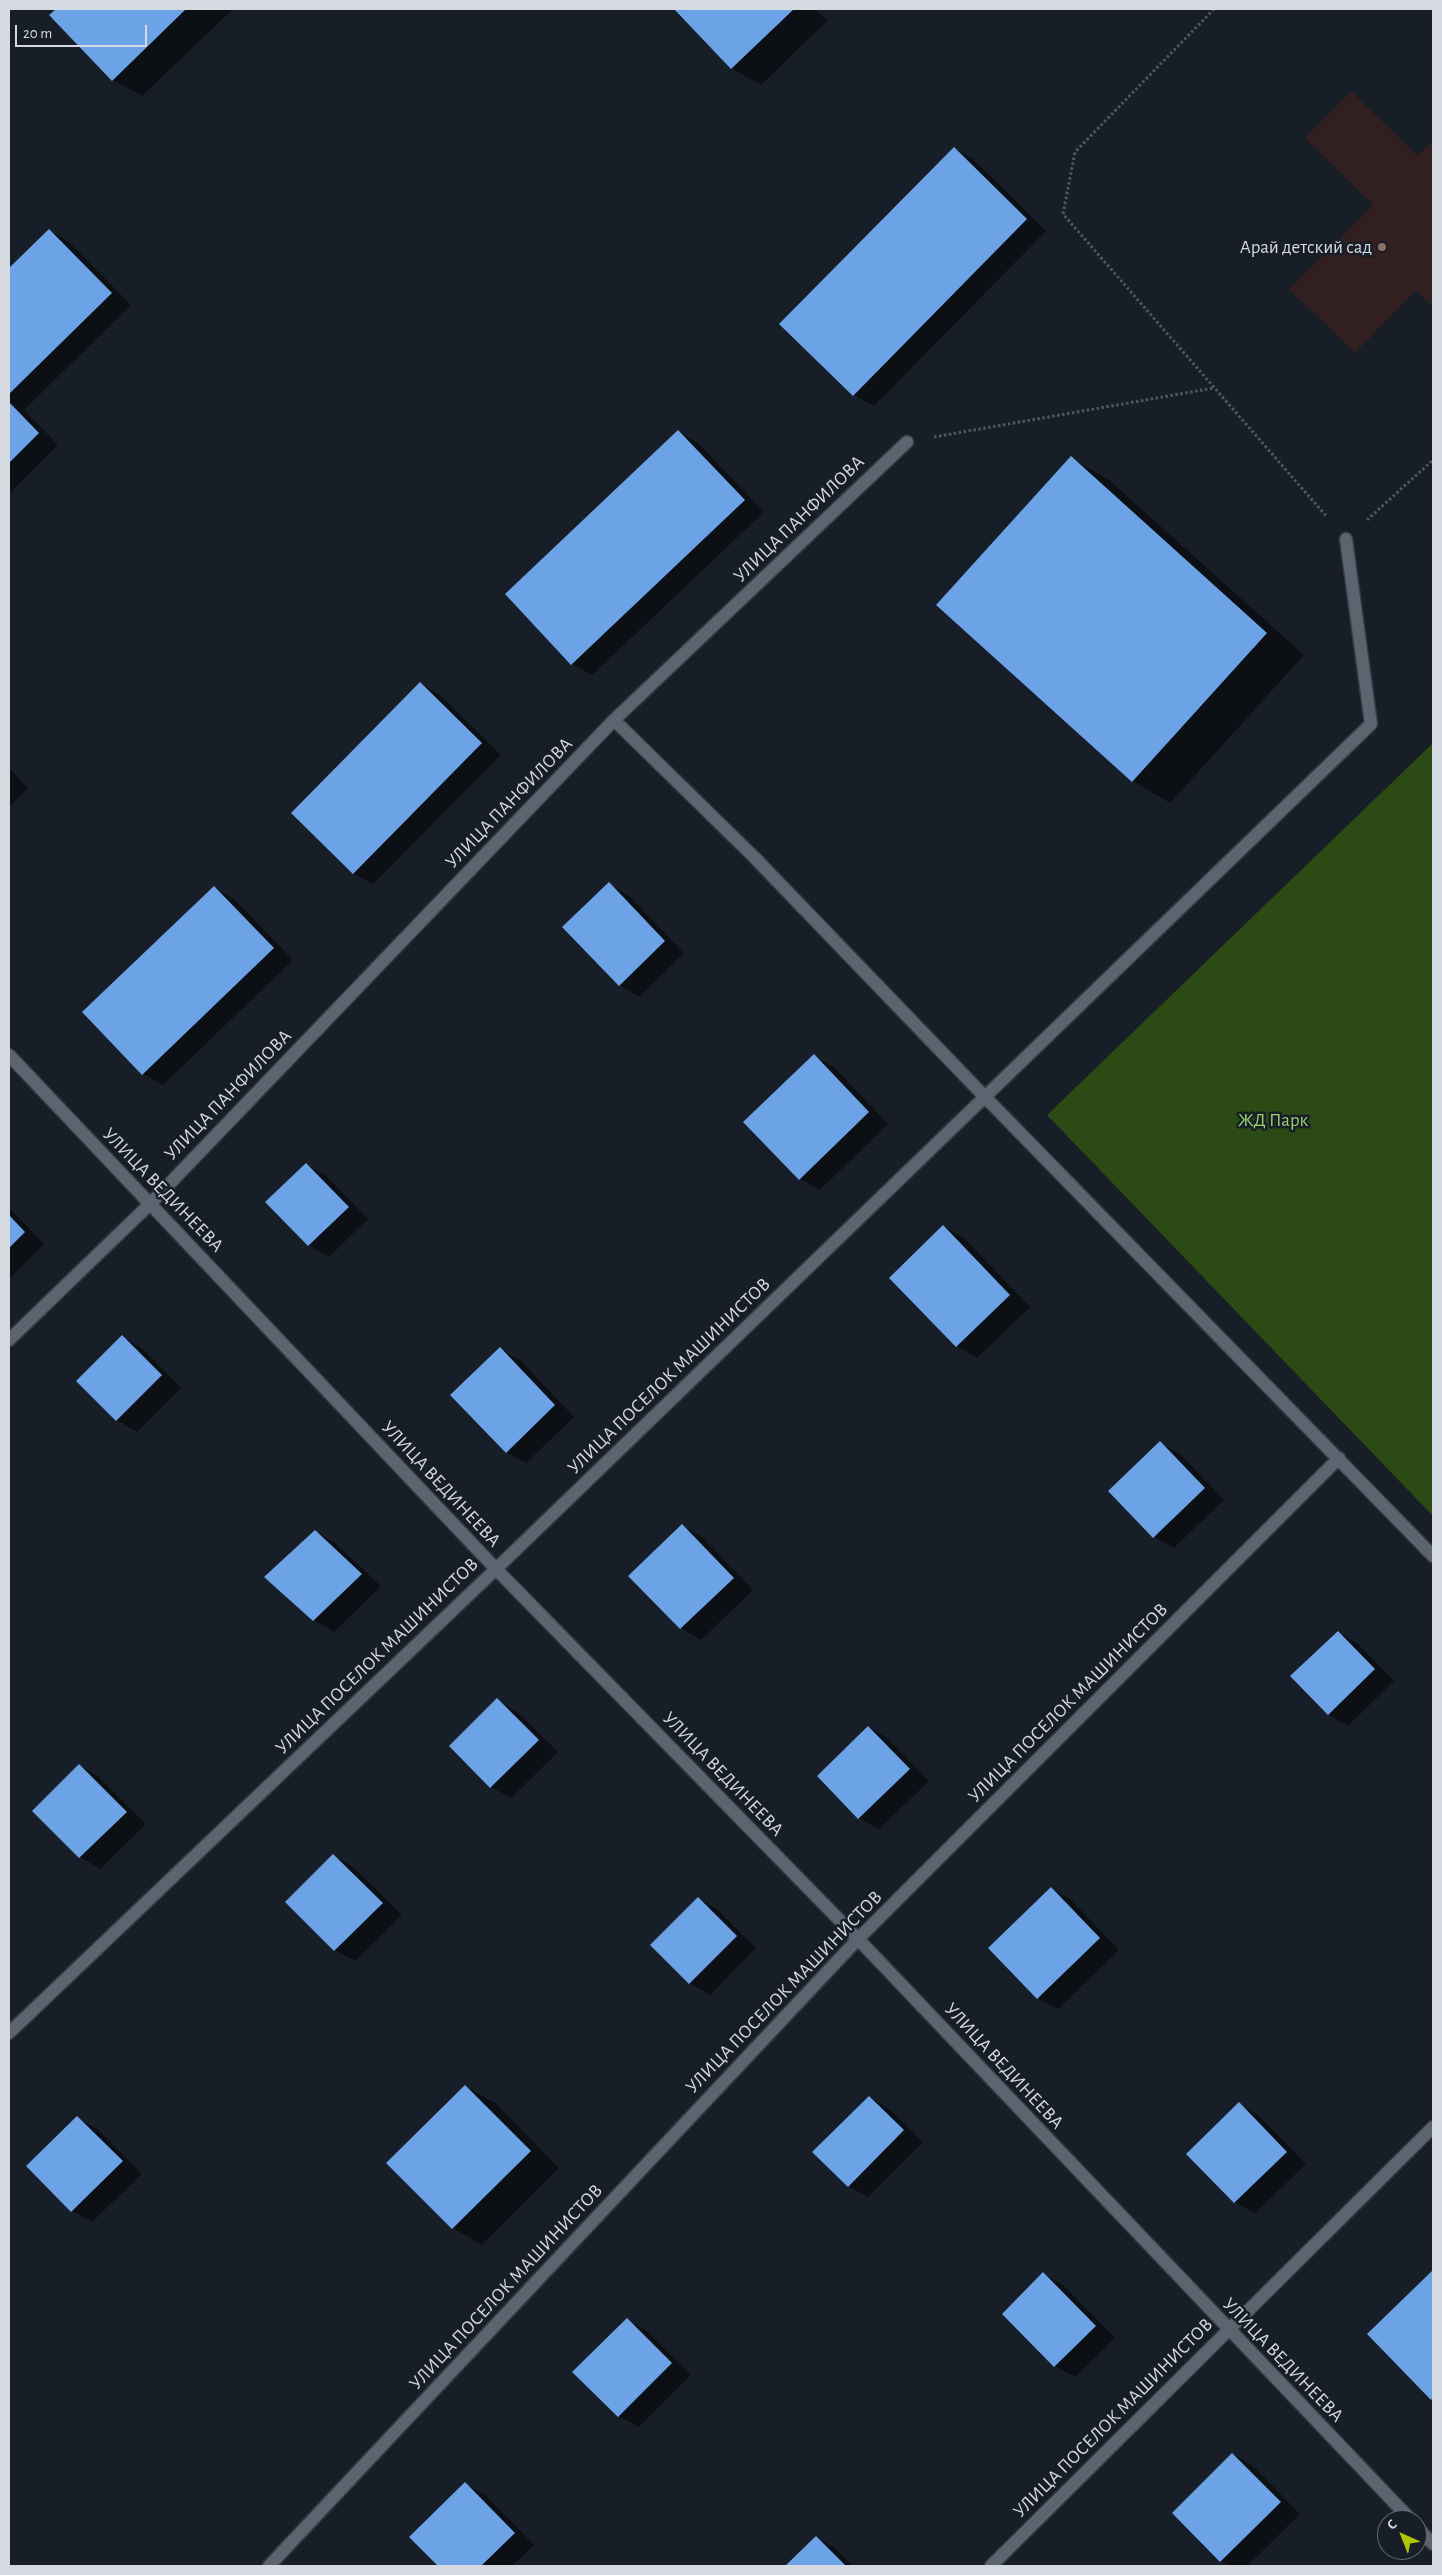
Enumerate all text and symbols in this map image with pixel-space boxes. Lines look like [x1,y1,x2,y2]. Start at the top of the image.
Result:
scale bar [18,15,150,47]
text: 20 m [23,26,52,41]
place label: Арай детский сад [1240,236,1372,258]
marker: Арай детский сад [1376,241,1388,253]
street label: УЛИЦА ПАНФИЛОВА [729,451,869,587]
street label: УЛИЦА ПАНФИЛОВА [441,733,577,873]
street label: УЛИЦА ПАНФИЛОВА [160,1025,296,1165]
park label: ЖД Парк [1238,1109,1308,1131]
street label: УЛИЦА ВЕДИНЕЕВА [98,1123,228,1257]
street label: УЛИЦА ПОСЕЛОК МАШИНИСТОВ [563,1273,775,1479]
street label: УЛИЦА ВЕДИНЕЕВА [377,1416,505,1552]
street label: УЛИЦА ПОСЕЛОК МАШИНИСТОВ [271,1553,483,1759]
street label: УЛИЦА ПОСЕЛОК МАШИНИСТОВ [963,1598,1173,1808]
street label: УЛИЦА ВЕДИНЕЕВА [658,1707,788,1841]
street label: УЛИЦА ПОСЕЛОК МАШИНИСТОВ [681,1886,887,2098]
street label: УЛИЦА ВЕДИНЕЕВА [940,1998,1068,2134]
street label: УЛИЦА ПОСЕЛОК МАШИНИСТОВ [405,2179,607,2395]
street label: УЛИЦА ВЕДИНЕЕВА [1218,2293,1348,2427]
street label: УЛИЦА ПОСЕЛОК МАШИНИСТОВ [1008,2313,1218,2523]
north arrow [1377,2510,1427,2560]
text: С [1385,2517,1400,2533]

